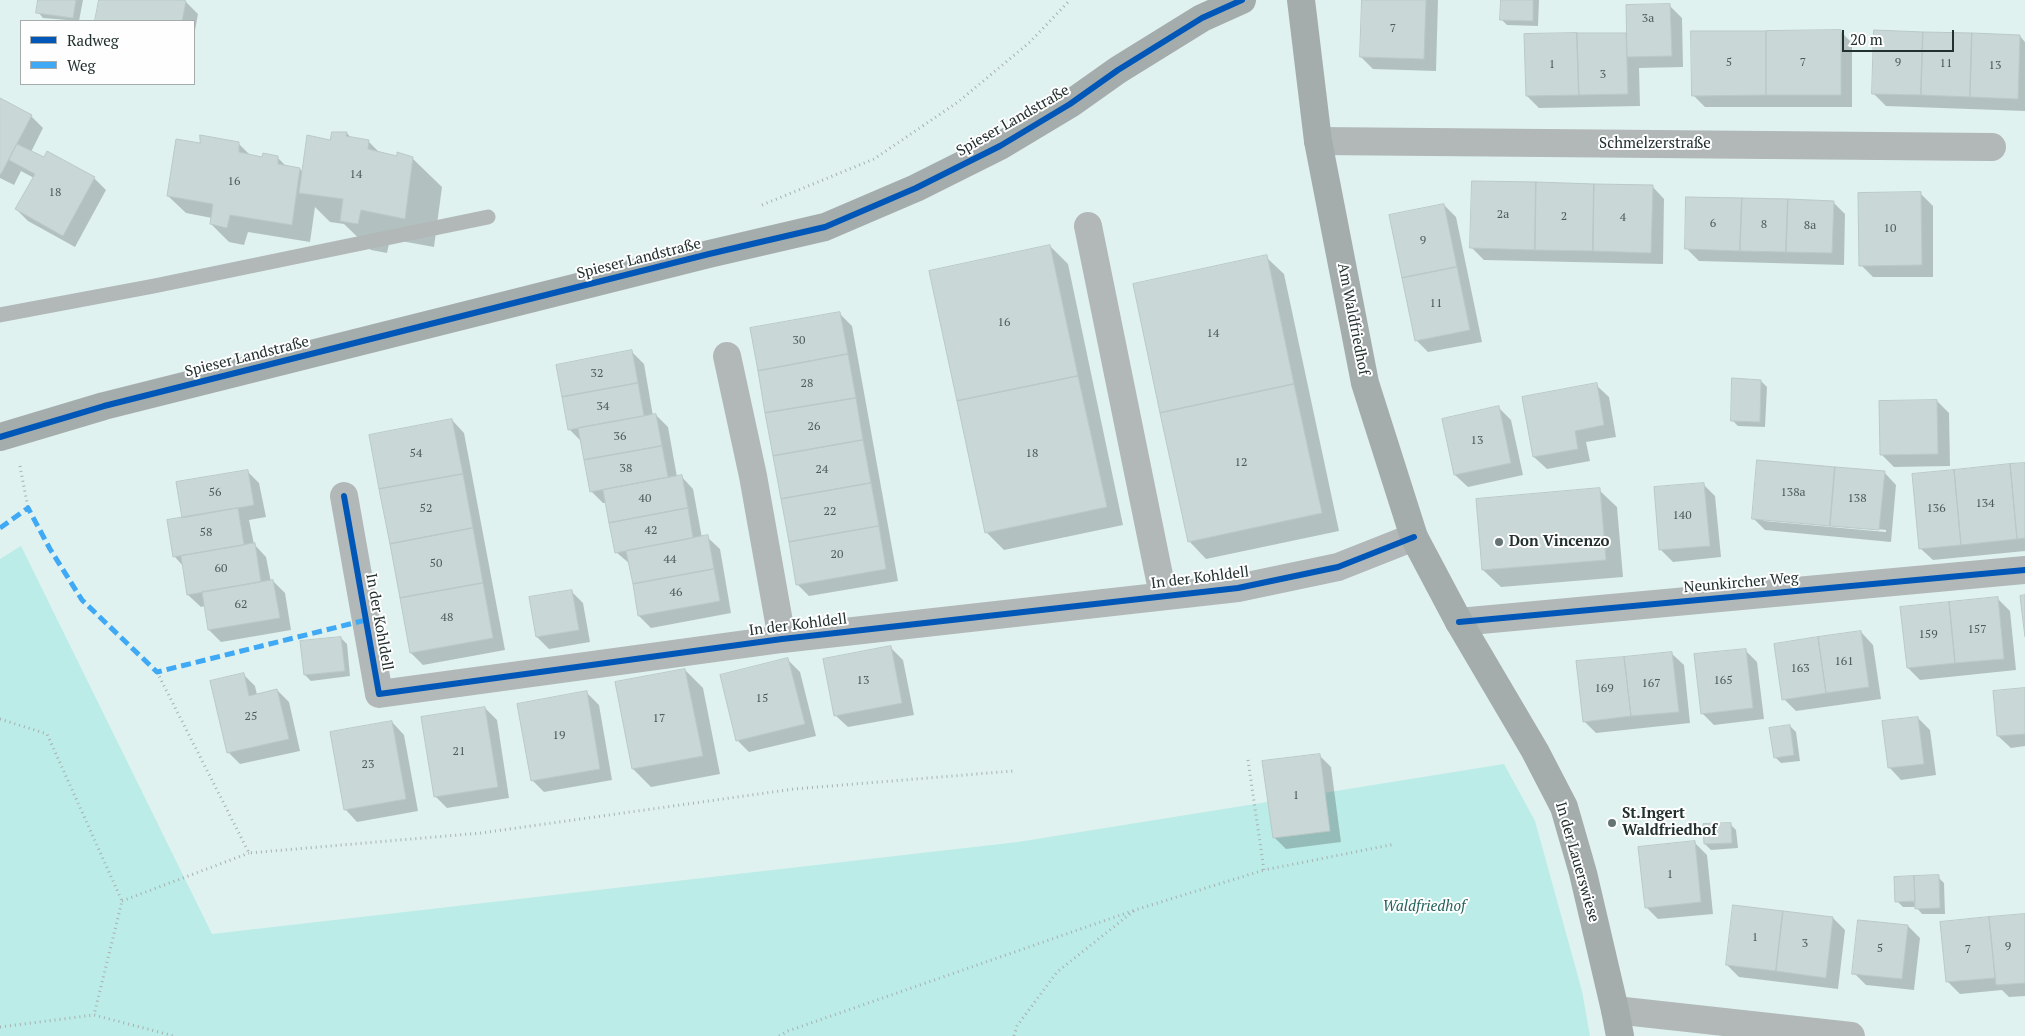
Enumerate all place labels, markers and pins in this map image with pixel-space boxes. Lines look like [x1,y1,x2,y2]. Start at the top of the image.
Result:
place label: Don Vincenzo [1509,533,1609,551]
marker: Don Vincenzo [1493,536,1505,548]
place label: St.Ingert Waldfriedhof [1622,805,1717,840]
marker: St.Ingert Waldfriedhof [1606,817,1618,829]

